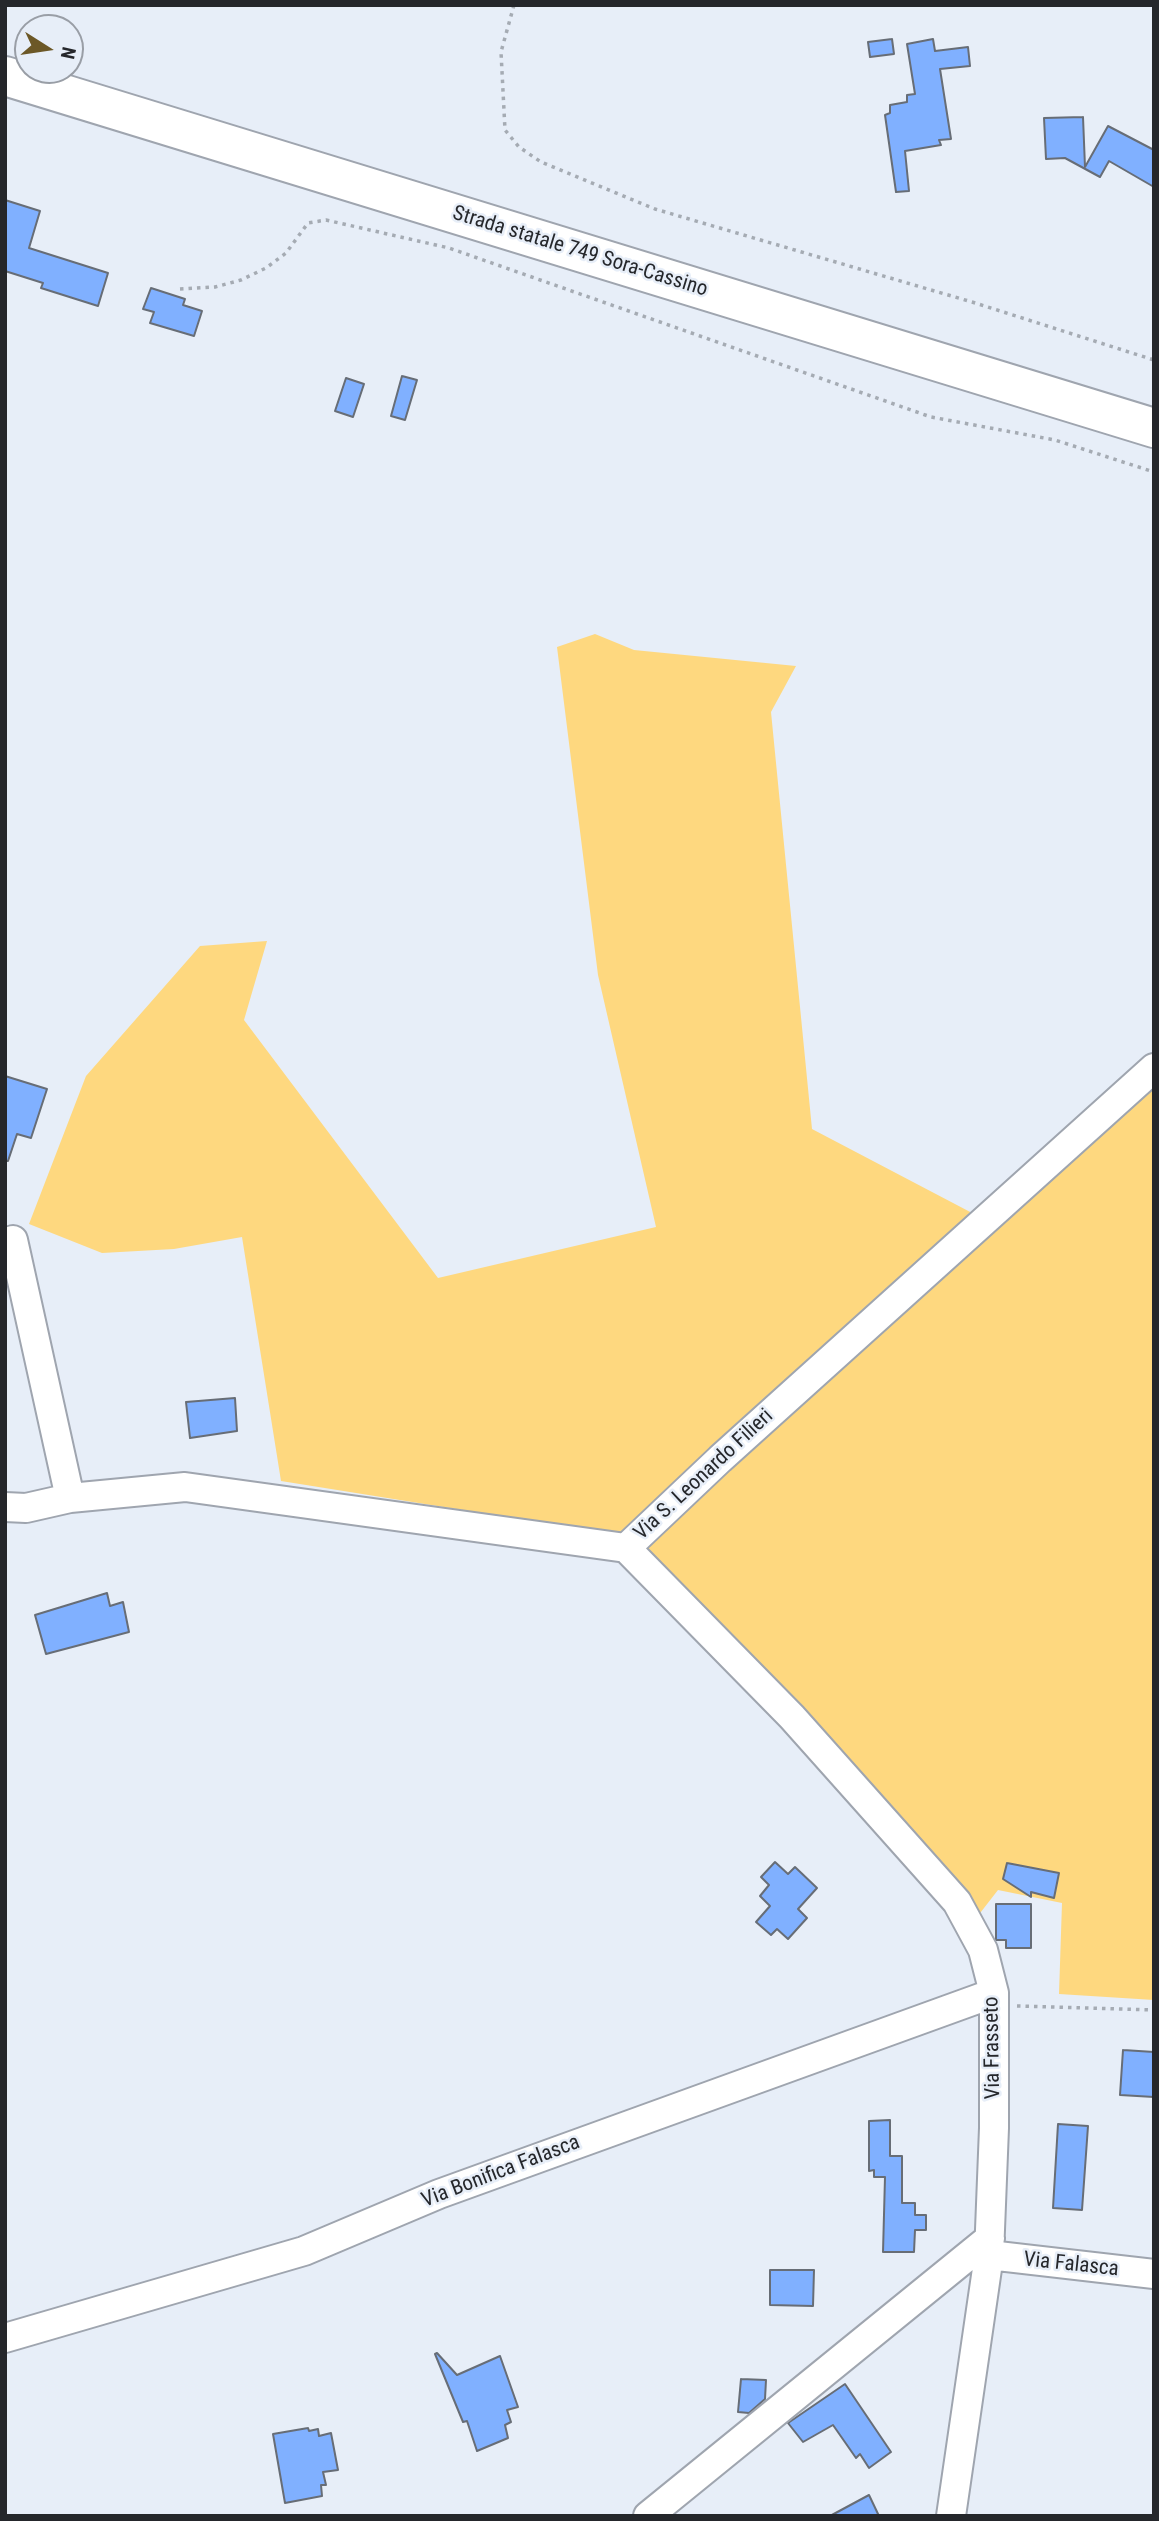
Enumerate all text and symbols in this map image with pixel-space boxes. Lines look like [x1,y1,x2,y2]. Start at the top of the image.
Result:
north arrow [14,14,84,84]
text: N [56,45,81,61]
street label: Strada statale 749 Sora-Cassino [449,201,711,303]
street label: Via S. Leonardo Filieri [629,1404,779,1546]
street label: Via Frasseto [980,1996,1006,2100]
street label: Via Bonifica Falasca [418,2130,584,2214]
street label: Via Falasca [1022,2247,1120,2283]

